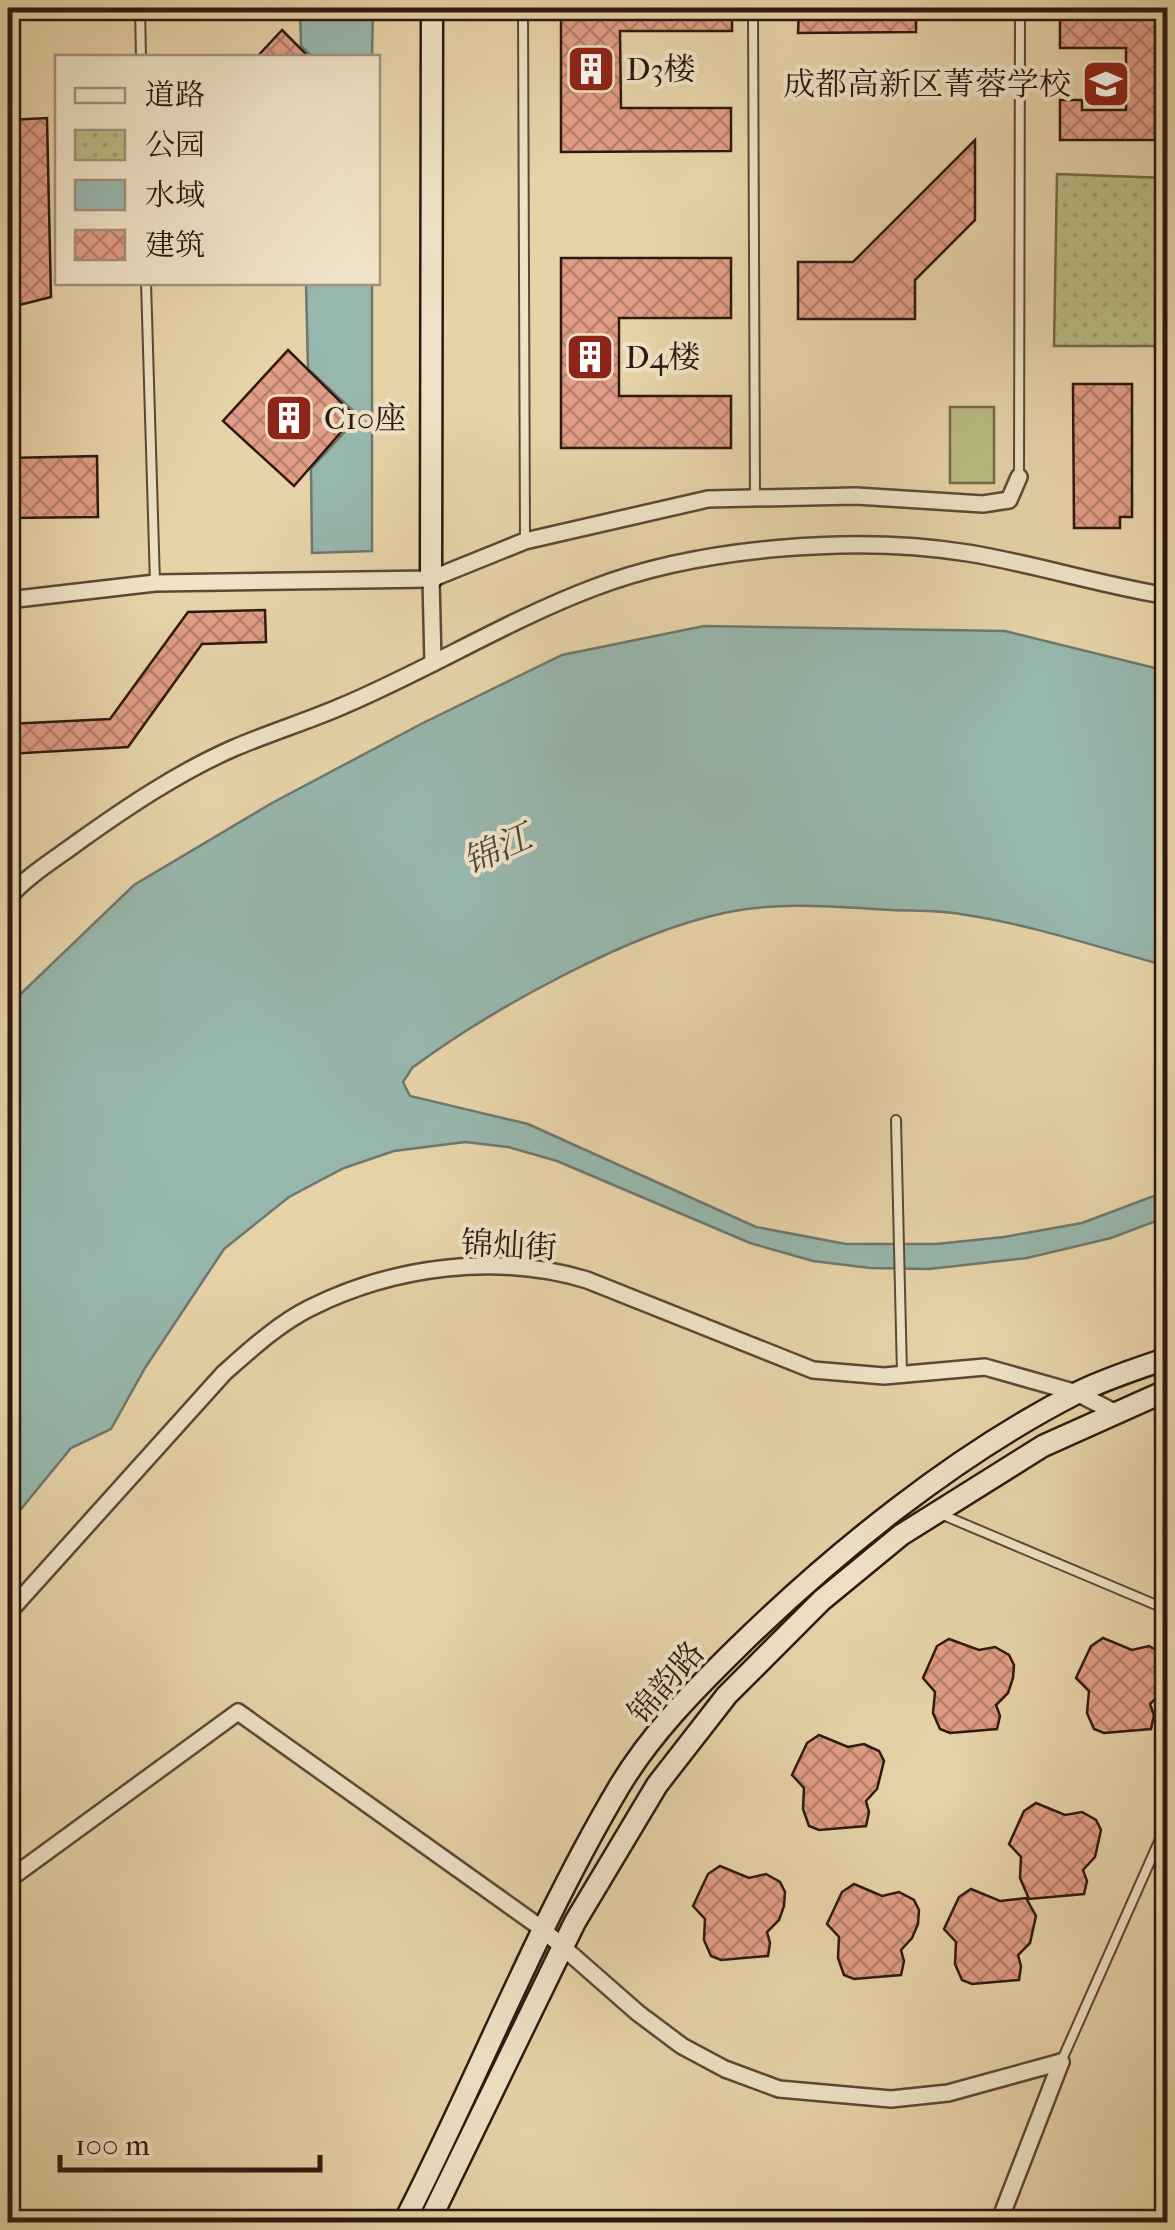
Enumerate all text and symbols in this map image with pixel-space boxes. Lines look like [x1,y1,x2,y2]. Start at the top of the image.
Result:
building icon: D3楼 [565,43,617,95]
place label: D3楼 [626,51,696,88]
legend [55,55,380,285]
school or university icon: 成都高新区菁蓉学校 [1080,58,1132,110]
place label: 成都高新区菁蓉学校 [783,66,1071,103]
text: 道路 [145,78,205,113]
text: 公园 [145,128,205,163]
text: 水域 [145,178,205,213]
text: 建筑 [145,228,205,263]
building icon: D4楼 [564,331,616,383]
place label: D4楼 [625,339,700,376]
building icon: C10座 [263,392,315,444]
place label: C10座 [324,400,406,437]
water label: 锦江 [457,814,542,882]
street label: 锦灿街 [460,1225,558,1266]
street label: 锦韵路 [621,1634,712,1731]
scale bar [60,2110,320,2172]
text: 100 m [75,2128,150,2163]

